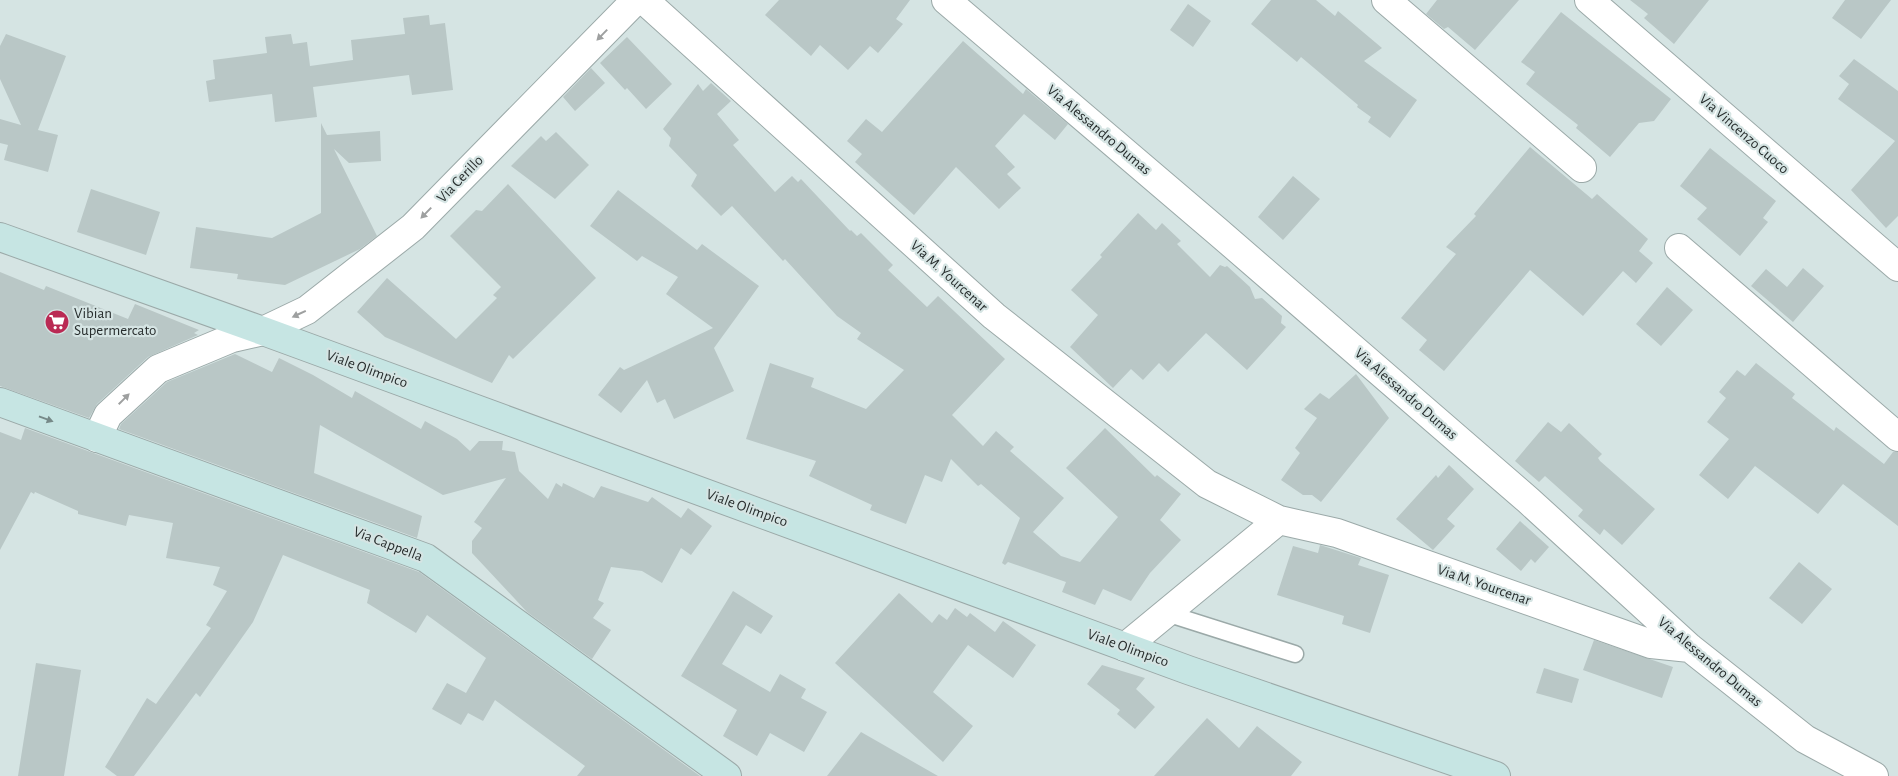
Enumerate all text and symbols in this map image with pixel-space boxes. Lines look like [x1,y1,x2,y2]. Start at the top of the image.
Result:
one-way arrow [596,29,608,41]
street label: Via Alessandro Dumas [1044,82,1154,178]
street label: Via Vincenzo Cuoco [1696,91,1792,177]
street label: Via Cerillo [434,153,486,205]
one-way arrow [421,207,433,219]
street label: Via M. Yourcenar [908,238,991,314]
place label: Vibian Supermercato [74,306,156,338]
supermarket icon: Vibian Supermercato [44,309,70,335]
one-way arrow [292,310,307,318]
street label: Via Alessandro Dumas [1352,346,1460,442]
street label: Viale Olimpico [324,347,410,391]
one-way arrow [118,393,130,405]
one-way arrow [39,415,54,423]
street label: Viale Olimpico [704,486,790,530]
street label: Via Cappella [351,524,425,564]
street label: Via M. Yourcenar [1435,562,1533,608]
street label: Via Alessandro Dumas [1655,614,1765,710]
street label: Viale Olimpico [1085,626,1171,670]

